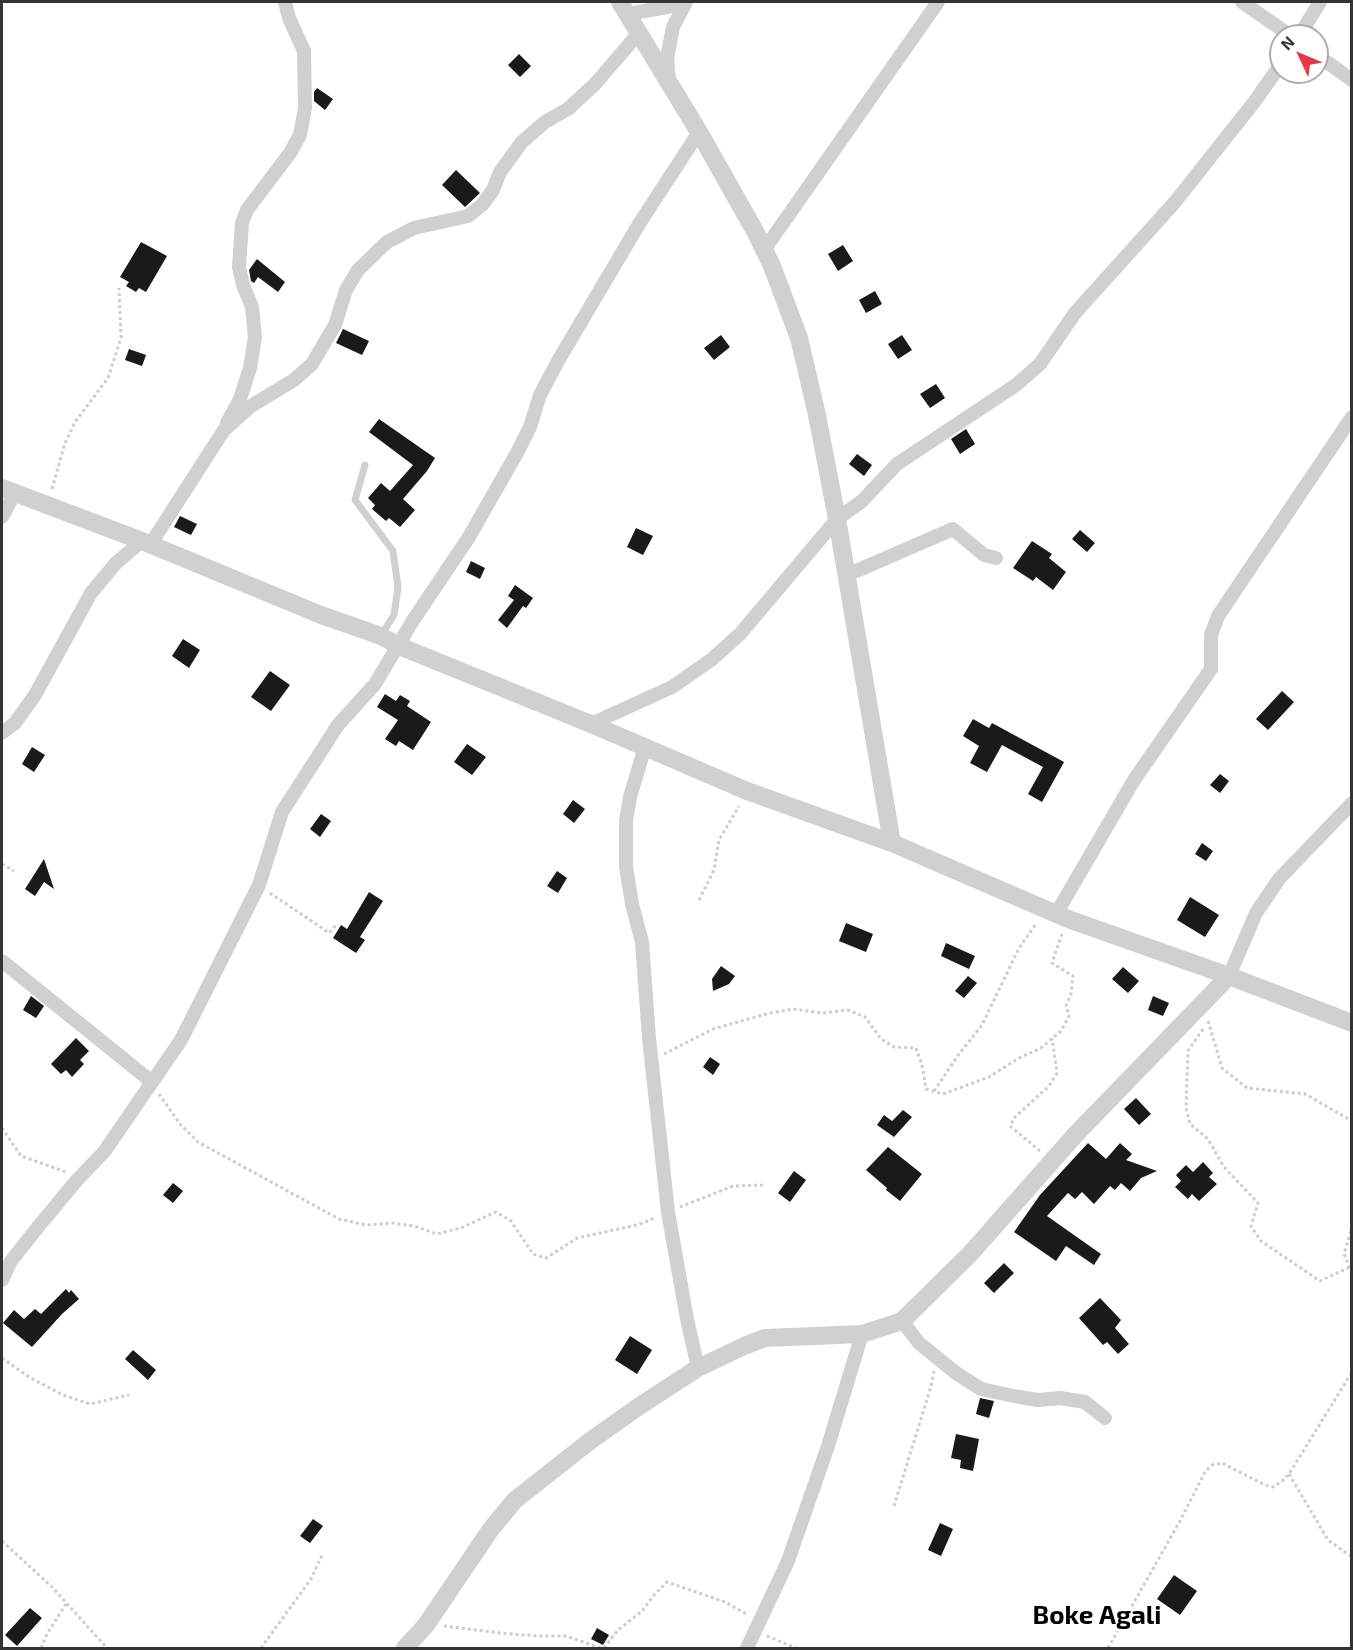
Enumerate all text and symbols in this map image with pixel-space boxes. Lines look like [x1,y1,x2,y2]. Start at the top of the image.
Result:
north arrow [1269,24,1329,84]
text: N [1276,32,1298,53]
district label: Boke Agali [1033,1599,1161,1631]

